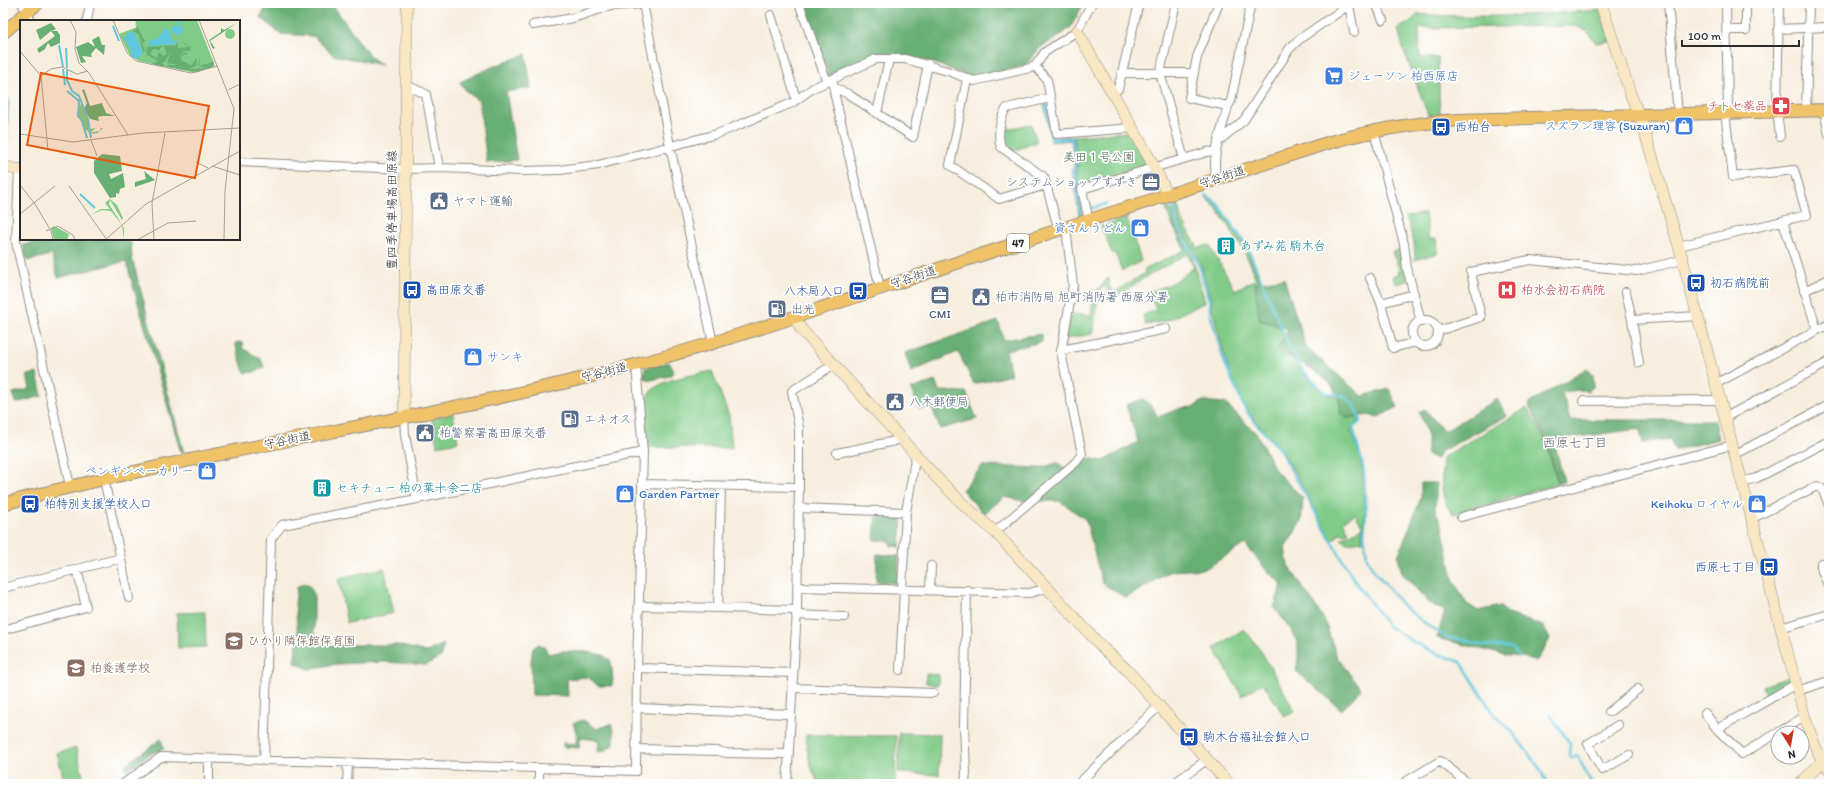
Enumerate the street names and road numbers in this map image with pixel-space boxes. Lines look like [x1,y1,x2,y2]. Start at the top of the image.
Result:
street label: 豊四季停車場高田原線 [385,150,399,270]
street label: 守谷街道 [1197,163,1247,191]
road number: 47 [1007,234,1029,252]
street label: 守谷街道 [888,263,938,291]
street label: 守谷街道 [579,359,629,385]
street label: 守谷街道 [262,428,312,452]

